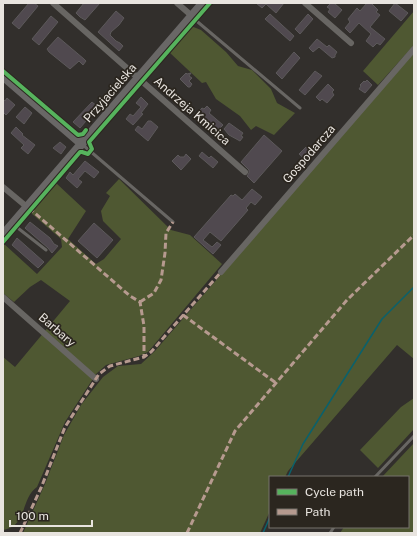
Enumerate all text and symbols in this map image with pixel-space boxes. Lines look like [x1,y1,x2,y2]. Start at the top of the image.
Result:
street label: Przyjacielska [81,61,139,125]
street label: Andrzeja Kmicica [151,74,233,148]
street label: Gospodarcza [280,122,338,186]
street label: Barbary [36,310,79,350]
legend [269,476,409,528]
text: Cycle path [305,485,364,499]
scale bar [10,502,92,528]
text: Path [305,505,331,519]
text: 100 m [16,509,49,523]

